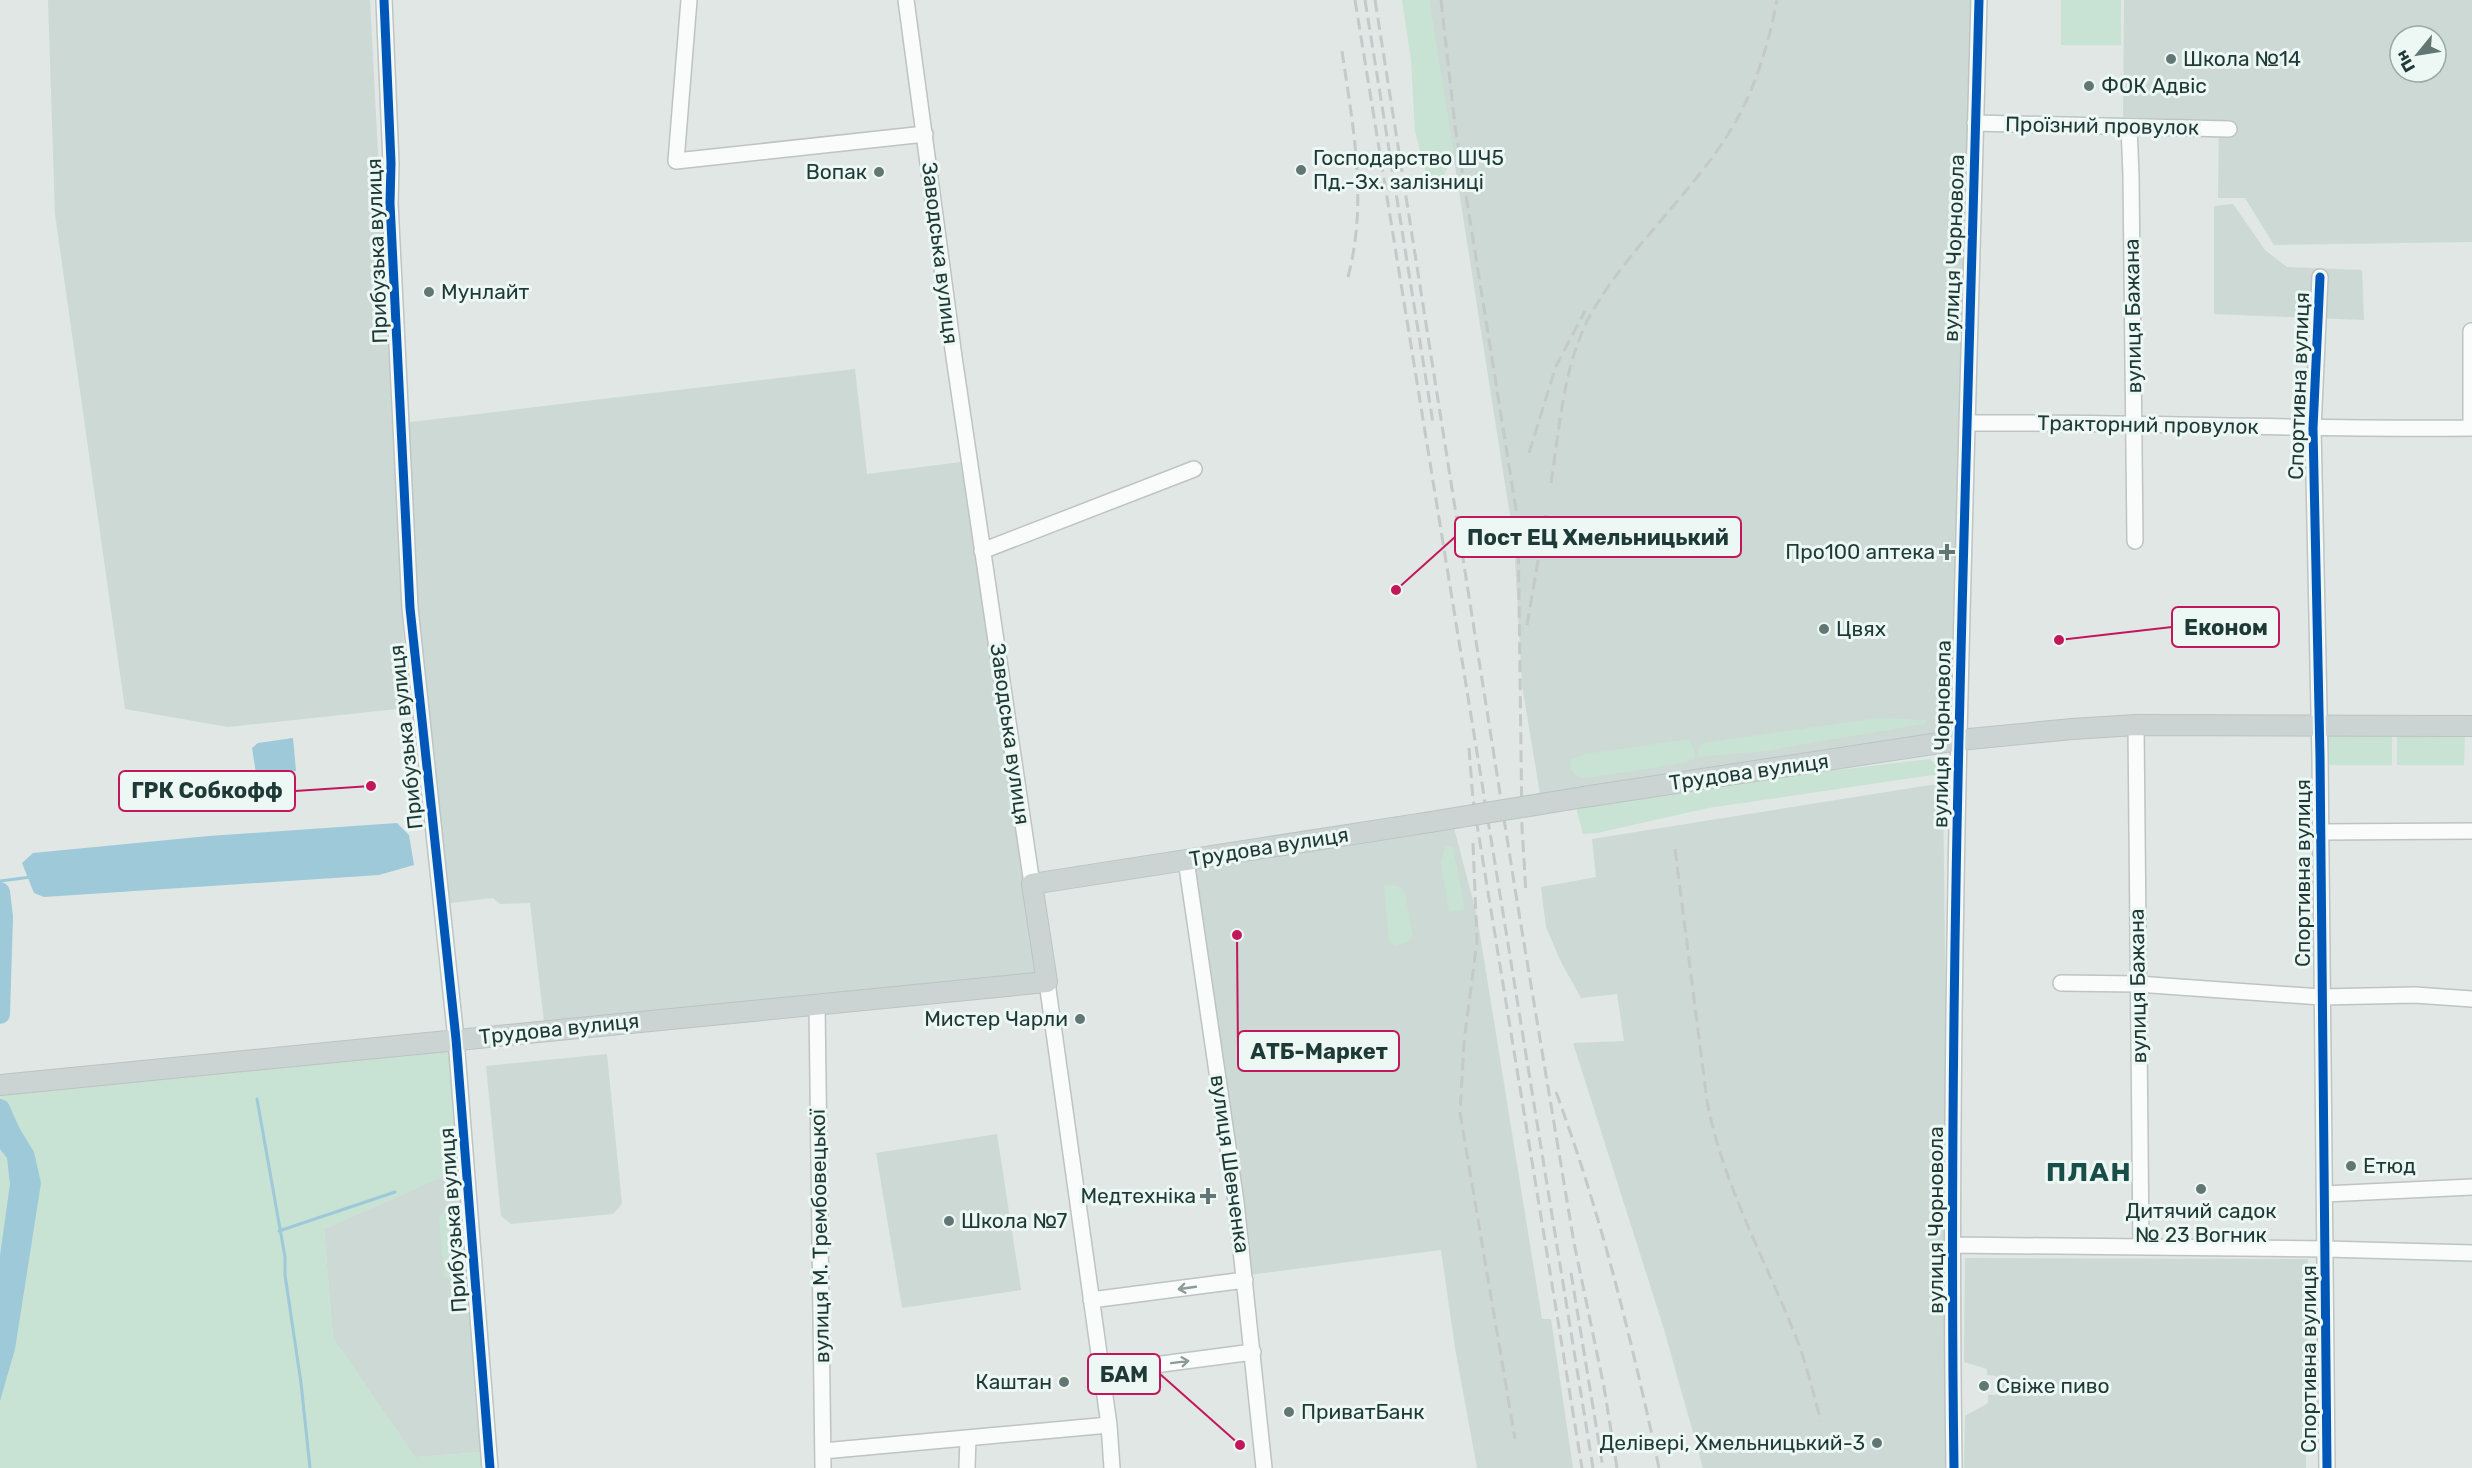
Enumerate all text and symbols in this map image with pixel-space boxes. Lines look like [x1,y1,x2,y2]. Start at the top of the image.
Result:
north arrow [2388,24,2448,84]
place label: Школа №14 [2183,46,2301,71]
text: Пн [2392,47,2419,76]
marker: Школа №14 [2164,52,2178,66]
place label: ФОК Адвіс [2101,73,2207,98]
marker: ФОК Адвіс [2082,79,2096,93]
street label: Проїзний провулок [2005,111,2199,140]
place label: Господарство ШЧ5 Пд.-Зх. залізниці [1313,145,1504,194]
street label: вулиця Чорновола [1938,154,1969,342]
street label: Прибузька вулиця [361,158,392,344]
place label: Вопак [806,159,867,184]
street label: Заводська вулиця [917,160,964,345]
marker: Господарство ШЧ5 Пд.-Зх. залізниці [1294,163,1308,177]
marker: Вопак [872,165,886,179]
street label: вулиця Бажана [2119,238,2146,394]
place label: Мунлайт [441,279,530,304]
marker: Мунлайт [422,285,436,299]
street label: Спортивна вулиця [2283,292,2314,480]
street label: Тракторний провулок [2037,410,2259,439]
callout: Пост ЕЦ Хмельницький [1455,517,1741,557]
text: Пост ЕЦ Хмельницький [1467,524,1729,551]
place label: Про100 аптека [1785,539,1935,564]
marker: Про100 аптека [1940,545,1954,559]
callout: Економ [2172,607,2279,647]
text: Економ [2184,614,2268,641]
place label: Цвях [1836,616,1886,641]
marker: Цвях [1817,622,1831,636]
street label: вулиця Чорновола [1927,640,1956,828]
street label: Заводська вулиця [985,641,1036,826]
street label: Прибузька вулиця [383,644,428,831]
street label: Трудова вулиця [1667,748,1830,795]
callout: ГРК Собкофф [119,771,295,811]
text: ГРК Собкофф [131,777,283,804]
street label: Спортивна вулиця [2290,779,2315,967]
street label: Трудова вулиця [1187,822,1350,871]
street label: вулиця Бажана [2124,908,2151,1064]
place label: Мистер Чарли [924,1006,1068,1031]
street label: Трудова вулиця [478,1008,640,1049]
marker: Мистер Чарли [1073,1012,1087,1026]
callout: АТБ-Маркет [1238,1031,1399,1071]
text: АТБ-Маркет [1250,1038,1388,1065]
street label: вулиця Шевченка [1206,1073,1255,1255]
street label: вулиця М. Трембовецької [805,1108,834,1363]
street label: вулиця Чорновола [1923,1126,1948,1314]
street label: Прибузька вулиця [434,1127,471,1313]
place label: Етюд [2363,1153,2416,1178]
district label: ПЛАН [2046,1156,2132,1188]
marker: Етюд [2344,1159,2358,1173]
marker: Дитячий садок № 23 Вогник [2194,1182,2208,1196]
place label: Медтехніка [1080,1183,1196,1208]
marker: Медтехніка [1201,1189,1215,1203]
place label: Дитячий садок № 23 Вогник [2125,1198,2277,1247]
place label: Школа №7 [961,1208,1068,1233]
marker: Школа №7 [942,1214,956,1228]
street label: Спортивна вулиця [2296,1265,2321,1453]
one-way arrow [1178,1282,1198,1293]
callout: БАМ [1088,1354,1160,1394]
one-way arrow [1170,1356,1190,1367]
text: БАМ [1100,1361,1148,1388]
place label: Каштан [975,1369,1052,1394]
place label: Свіже пиво [1996,1373,2110,1398]
marker: Каштан [1057,1375,1071,1389]
marker: Свіже пиво [1977,1379,1991,1393]
place label: ПриватБанк [1301,1399,1425,1424]
marker: ПриватБанк [1282,1405,1296,1419]
place label: Делівері, Хмельницький-3 [1599,1430,1865,1455]
marker: Делівері, Хмельницький-3 [1870,1436,1884,1450]

